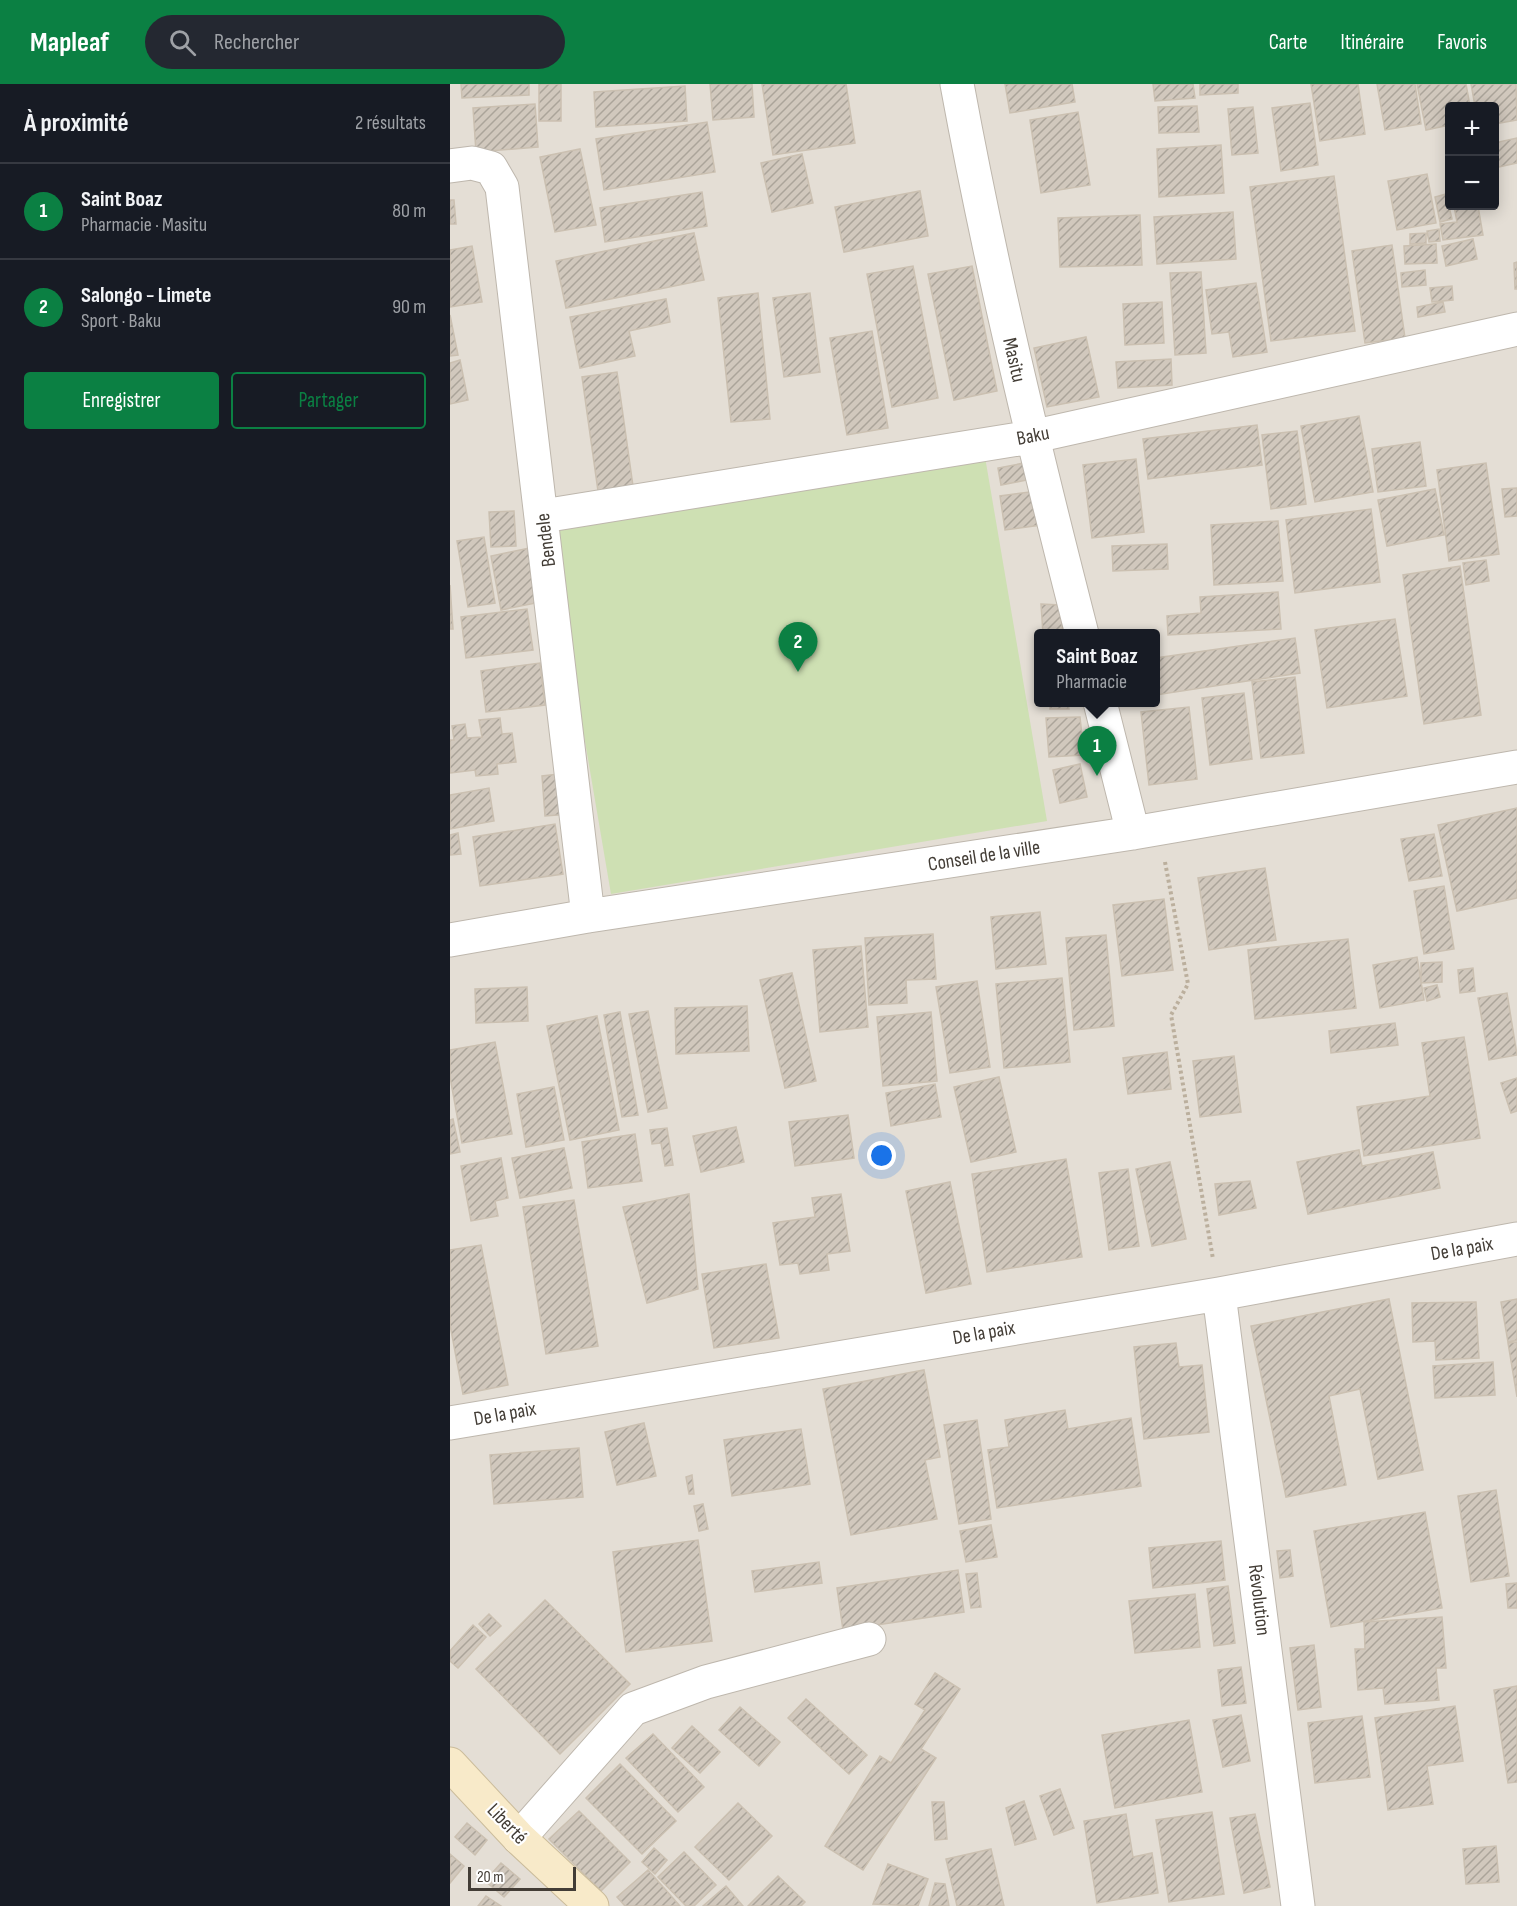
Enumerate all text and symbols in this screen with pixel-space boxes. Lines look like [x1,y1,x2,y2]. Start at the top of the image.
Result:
search box [145,15,565,69]
text: Mapleaf [30,26,109,59]
icon: search [166,26,199,59]
text: Rechercher [214,29,299,56]
text: Carte [1269,30,1308,55]
text: Itinéraire [1341,30,1404,55]
text: Favoris [1437,30,1487,55]
map controls [1445,102,1499,210]
button: + [1445,102,1499,156]
text: À proximité [24,108,129,139]
text: 2 résultats [355,111,426,135]
button: − [1445,156,1499,210]
text: Saint Boaz [81,186,163,213]
text: 1 [40,199,47,223]
text: 80 m [392,199,426,223]
text: Pharmacie · Masitu [81,213,207,237]
text: Salongo - Limete [81,282,211,309]
text: 2 [39,295,48,319]
text: 90 m [392,295,426,319]
text: Sport · Baku [81,309,161,333]
street label: Masitu [997,335,1031,385]
button: Enregistrer [24,372,219,429]
button: Partager [231,372,426,429]
street label: Baku [1015,421,1051,451]
street label: Bendele [531,512,561,568]
pin: 2 [778,622,818,672]
popup [1034,629,1160,707]
text: Saint Boaz [1056,643,1138,670]
text: Pharmacie [1056,670,1127,694]
pin: 1 [1078,726,1116,776]
street label: Conseil de la ville [926,835,1042,877]
your location [867,1141,896,1170]
street label: De la paix [1429,1232,1496,1266]
street label: De la paix [951,1316,1018,1350]
street label: De la paix [472,1397,539,1431]
street label: Révolution [1243,1563,1275,1637]
street label: Liberté [482,1799,532,1849]
scale bar [468,1864,576,1892]
text: 20 m [477,1868,504,1887]

